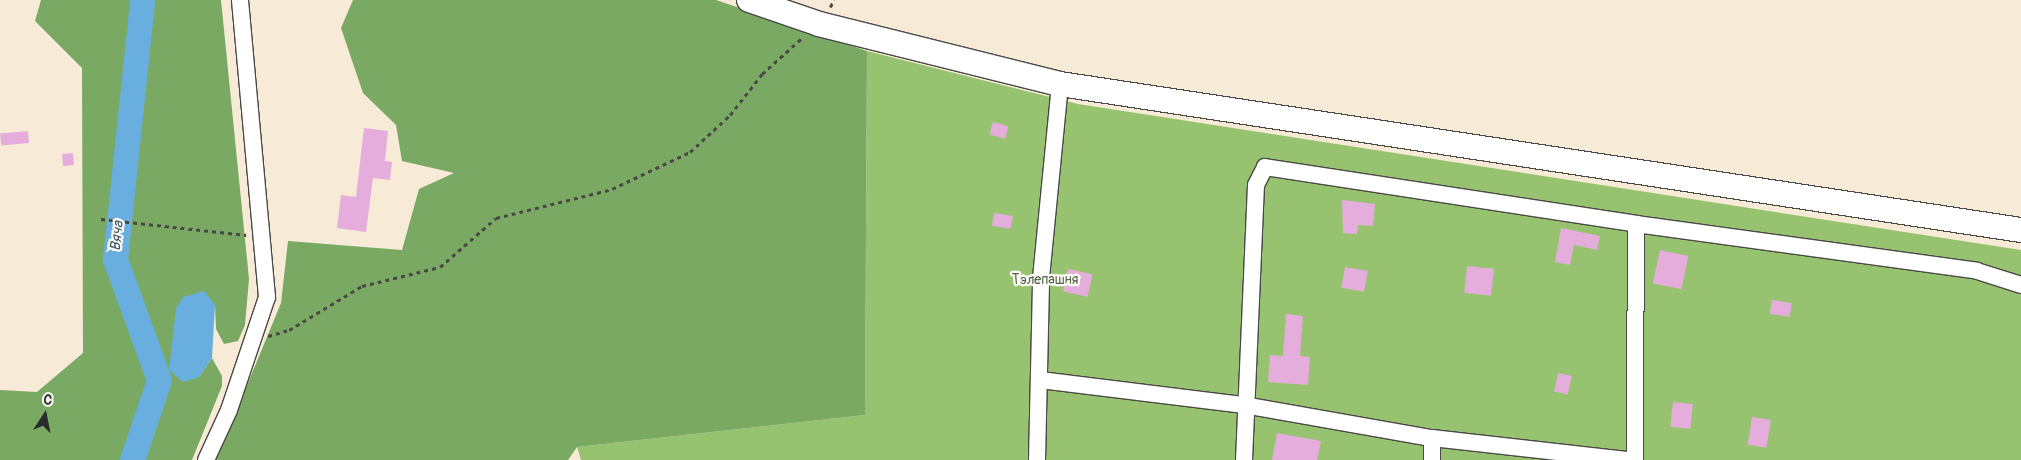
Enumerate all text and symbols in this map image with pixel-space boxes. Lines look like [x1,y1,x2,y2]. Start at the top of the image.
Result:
water label: Вяча [106,220,128,252]
park label: Тэлепашня [1012,272,1078,288]
north arrow [20,390,70,440]
text: С [42,391,54,409]

